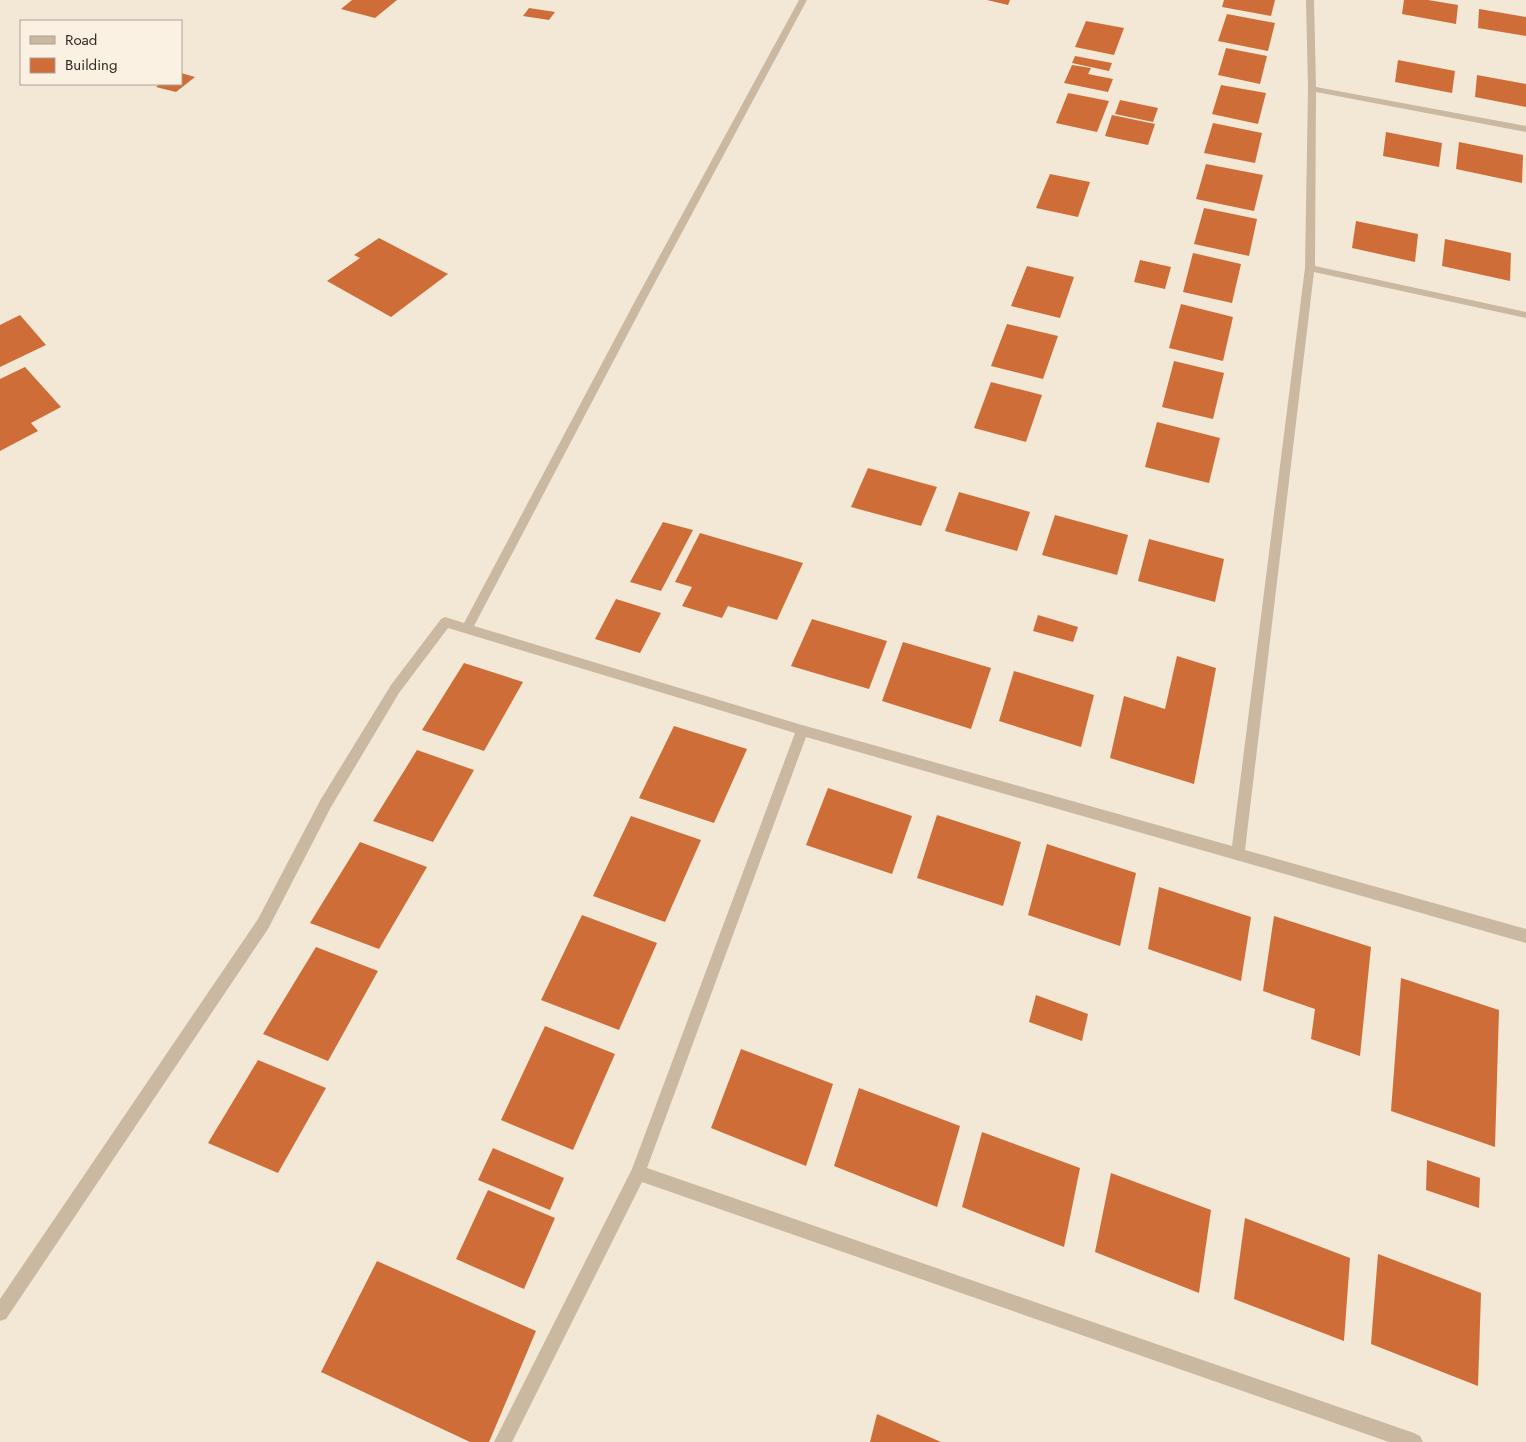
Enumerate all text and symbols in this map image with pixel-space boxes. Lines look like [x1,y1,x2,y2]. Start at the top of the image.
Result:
legend [20,20,182,85]
text: Road [65,29,97,51]
text: Building [65,54,117,76]

